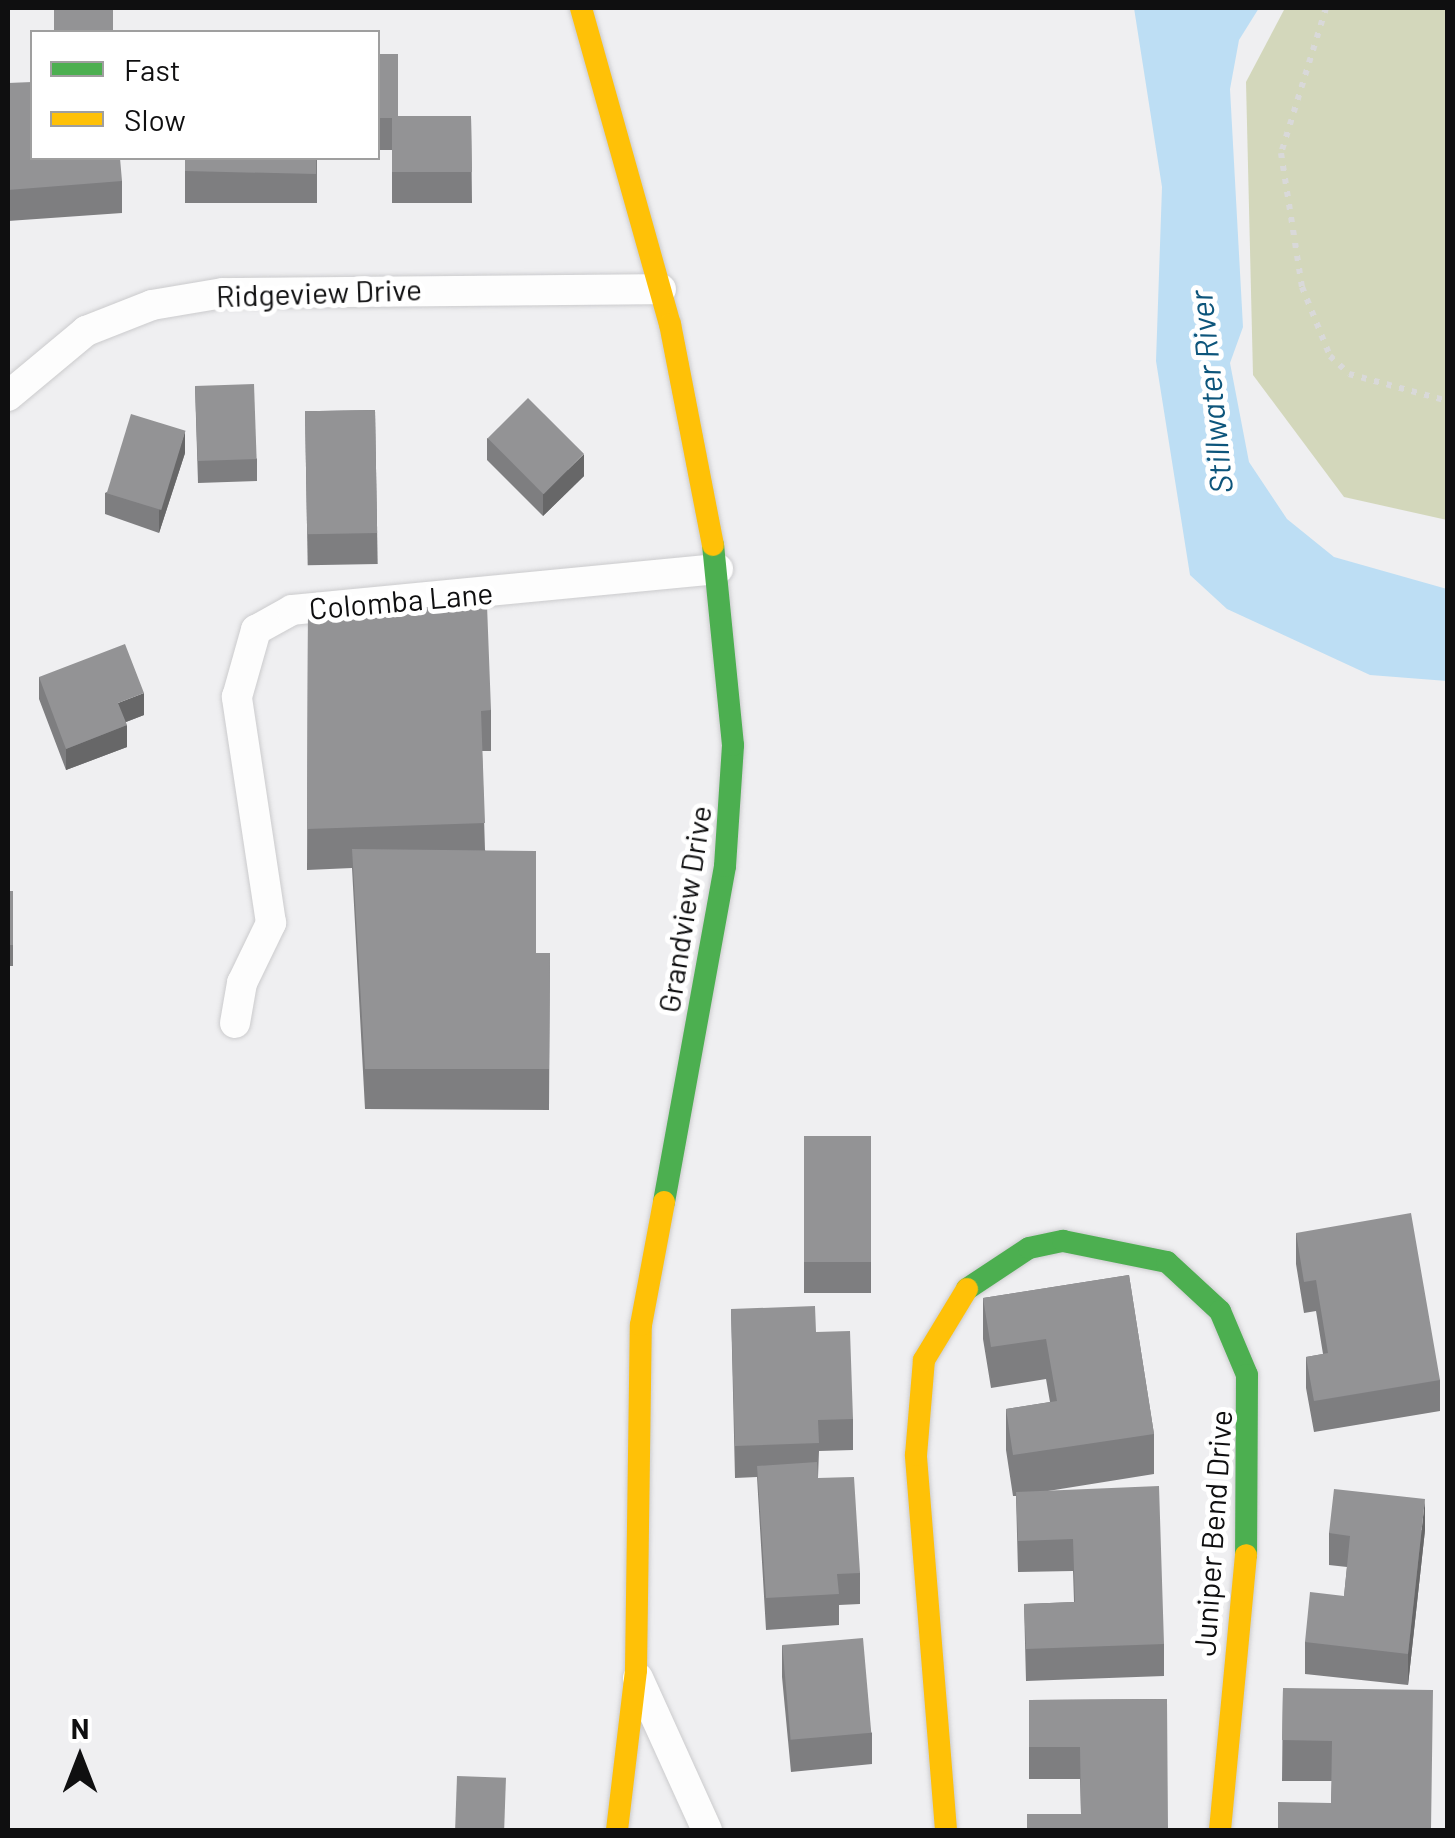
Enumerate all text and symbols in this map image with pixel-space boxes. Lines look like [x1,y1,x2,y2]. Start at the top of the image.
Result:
legend [30,30,380,160]
text: Fast [124,51,181,87]
text: Slow [124,101,186,137]
street label: Ridgeview Drive [215,270,423,314]
water label: Stillwater River [1180,289,1240,495]
street label: Colomba Lane [307,574,495,626]
street label: Grandview Drive [650,803,718,1015]
street label: Juniper Bend Drive [1185,1409,1239,1657]
north arrow [30,1708,130,1808]
text: N [71,1711,89,1745]

